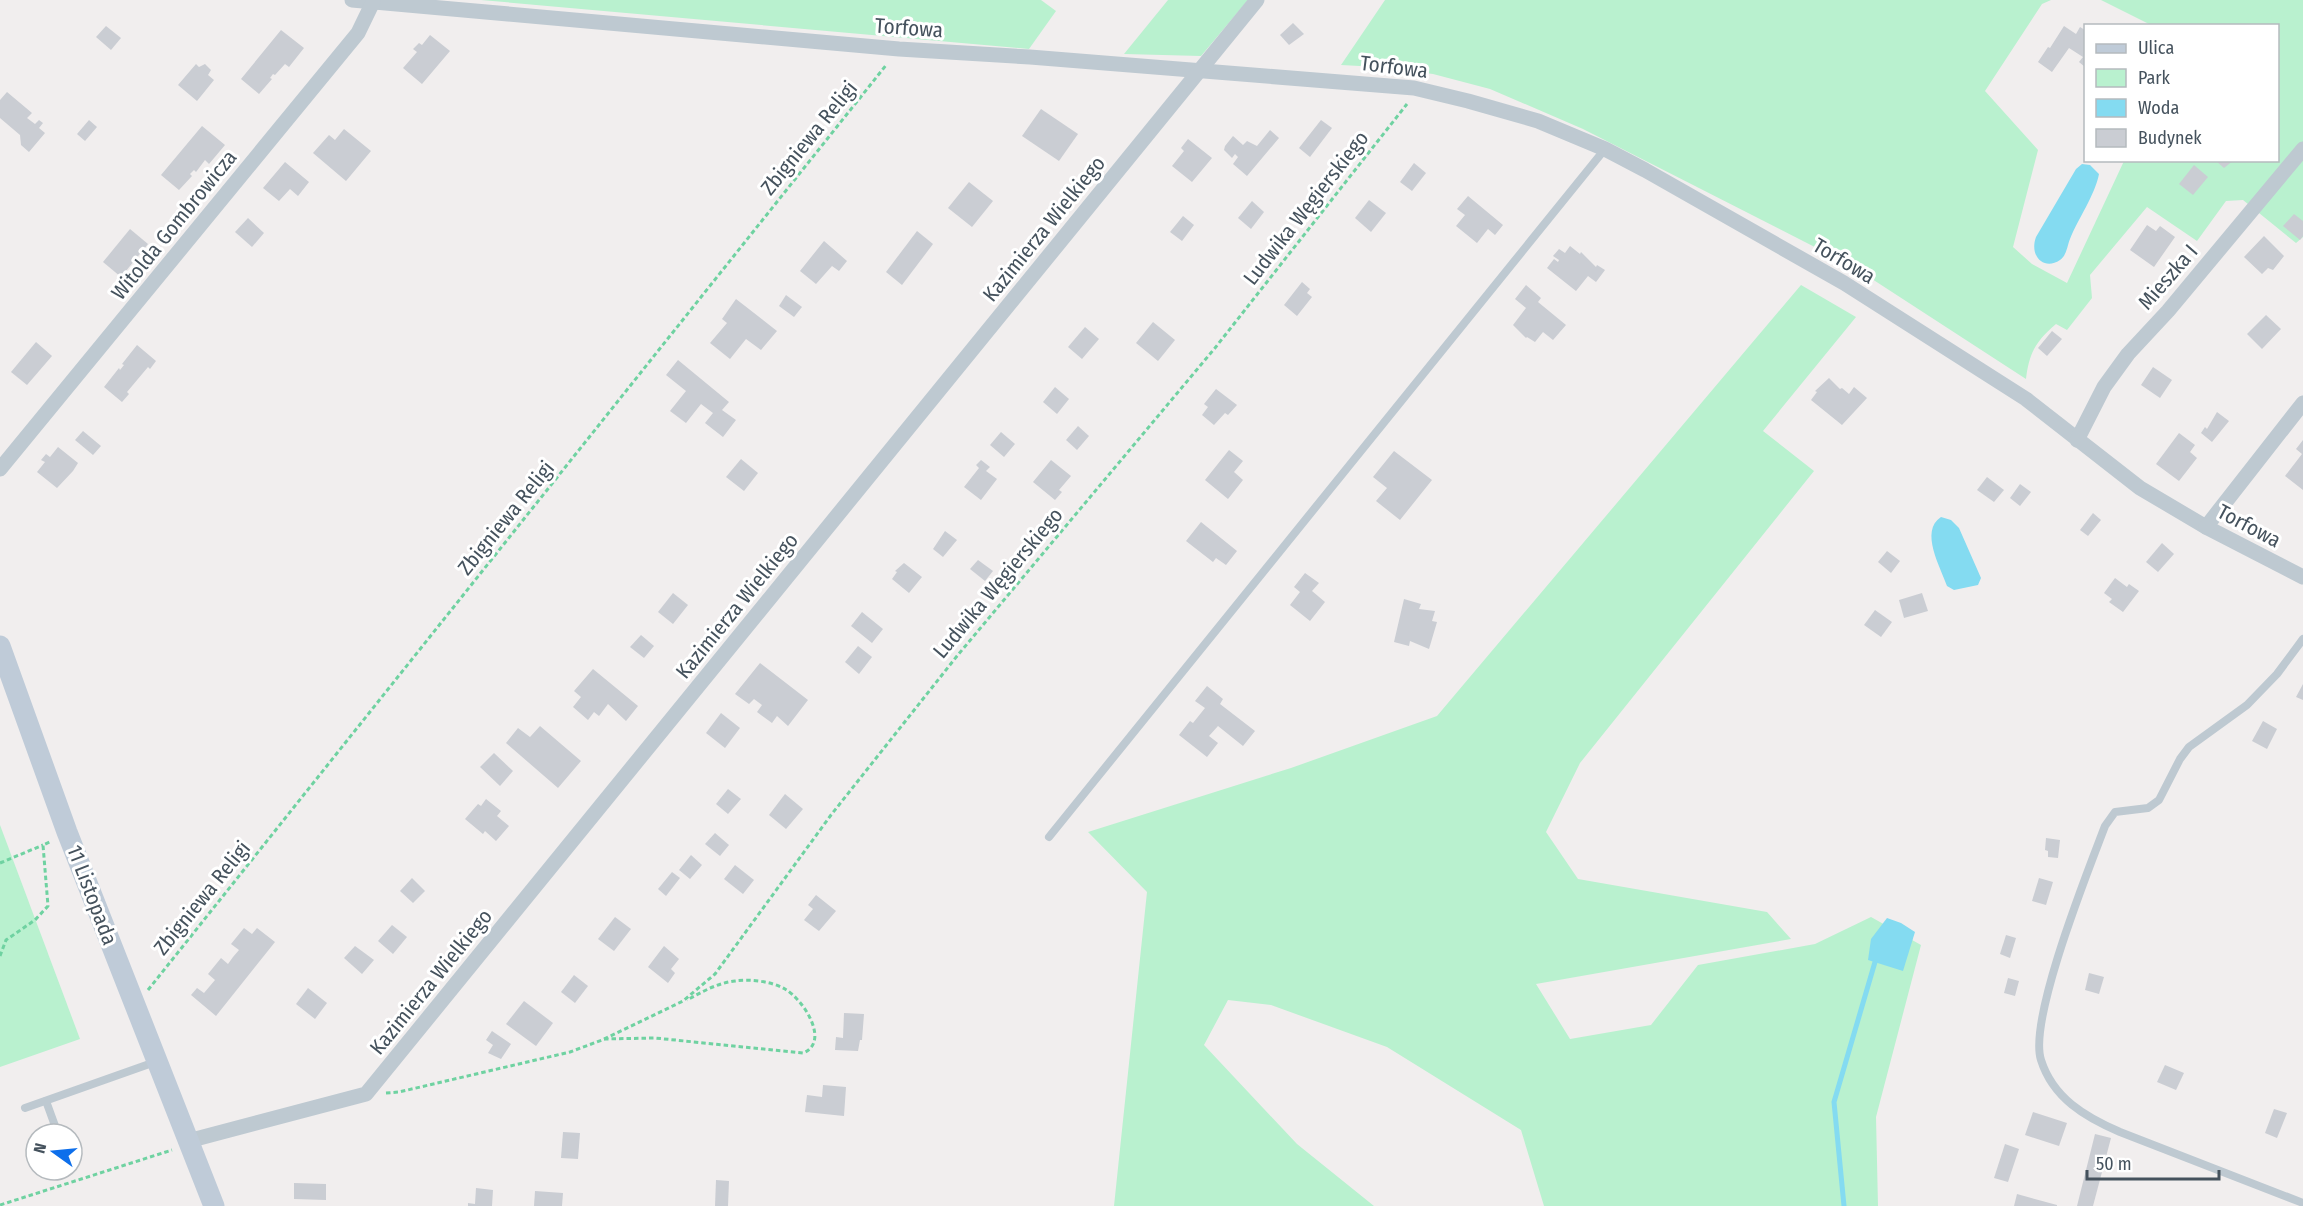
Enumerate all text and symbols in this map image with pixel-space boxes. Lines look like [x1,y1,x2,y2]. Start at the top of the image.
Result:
street label: Torfowa [874,13,944,43]
legend [2084,24,2279,162]
text: Ulica [2138,37,2174,59]
street label: Torfowa [1359,50,1429,84]
text: Park [2138,67,2171,89]
street label: Zbigniewa Religi [755,76,863,200]
text: Woda [2138,97,2179,119]
street label: Ludwika Węgierskiego [1238,126,1374,290]
text: Budynek [2138,127,2202,149]
street label: Witolda Gombrowicza [106,145,242,305]
street label: Kazimierza Wielkiego [977,151,1111,307]
street label: Torfowa [1808,232,1880,290]
street label: Mieszka I [2133,239,2203,315]
street label: Zbigniewa Religi [452,456,560,580]
street label: Torfowa [2213,499,2285,553]
street label: Ludwika Węgierskiego [927,502,1069,664]
street label: Kazimierza Wielkiego [670,528,804,684]
street label: Zbigniewa Religi [148,836,256,960]
street label: 11 Listopada [61,841,123,949]
street label: Kazimierza Wielkiego [364,904,498,1060]
north arrow [24,1122,84,1182]
text: N [30,1141,50,1155]
scale bar [2087,1143,2219,1181]
text: 50 m [2096,1153,2132,1175]

